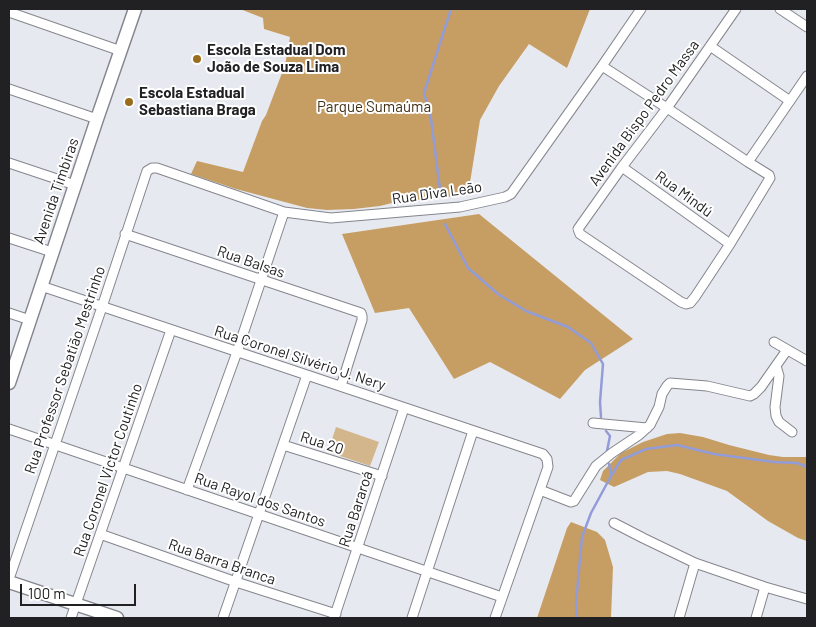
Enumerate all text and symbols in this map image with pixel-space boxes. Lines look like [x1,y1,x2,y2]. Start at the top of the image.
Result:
street label: Avenida Bispo Pedro Massa [585,37,703,189]
place label: Escola Estadual Dom João de Souza Lima [207,41,345,76]
marker: Escola Estadual Dom João de Souza Lima [191,53,203,65]
place label: Escola Estadual Sebastiana Braga [139,84,256,119]
marker: Escola Estadual Sebastiana Braga [123,96,135,108]
park label: Parque Sumaúma [317,98,431,116]
street label: Avenida Timbiras [29,136,83,246]
street label: Rua Mindú [652,167,716,221]
street label: Rua Diva Leão [391,178,483,208]
street label: Rua Balsas [215,242,287,282]
street label: Rua Professor Sebatião Mestrinho [21,264,109,476]
street label: Rua Coronel Silvério J. Nery [212,322,388,394]
street label: Rua Coronel Victor Coutinho [70,381,146,559]
street label: Rua 20 [298,428,346,458]
street label: Rua Rayol dos Santos [192,469,328,531]
street label: Rua Bararoá [335,469,377,549]
street label: Rua Barra Branca [166,535,278,589]
scale bar [22,574,139,606]
text: 100 m [28,584,66,602]

